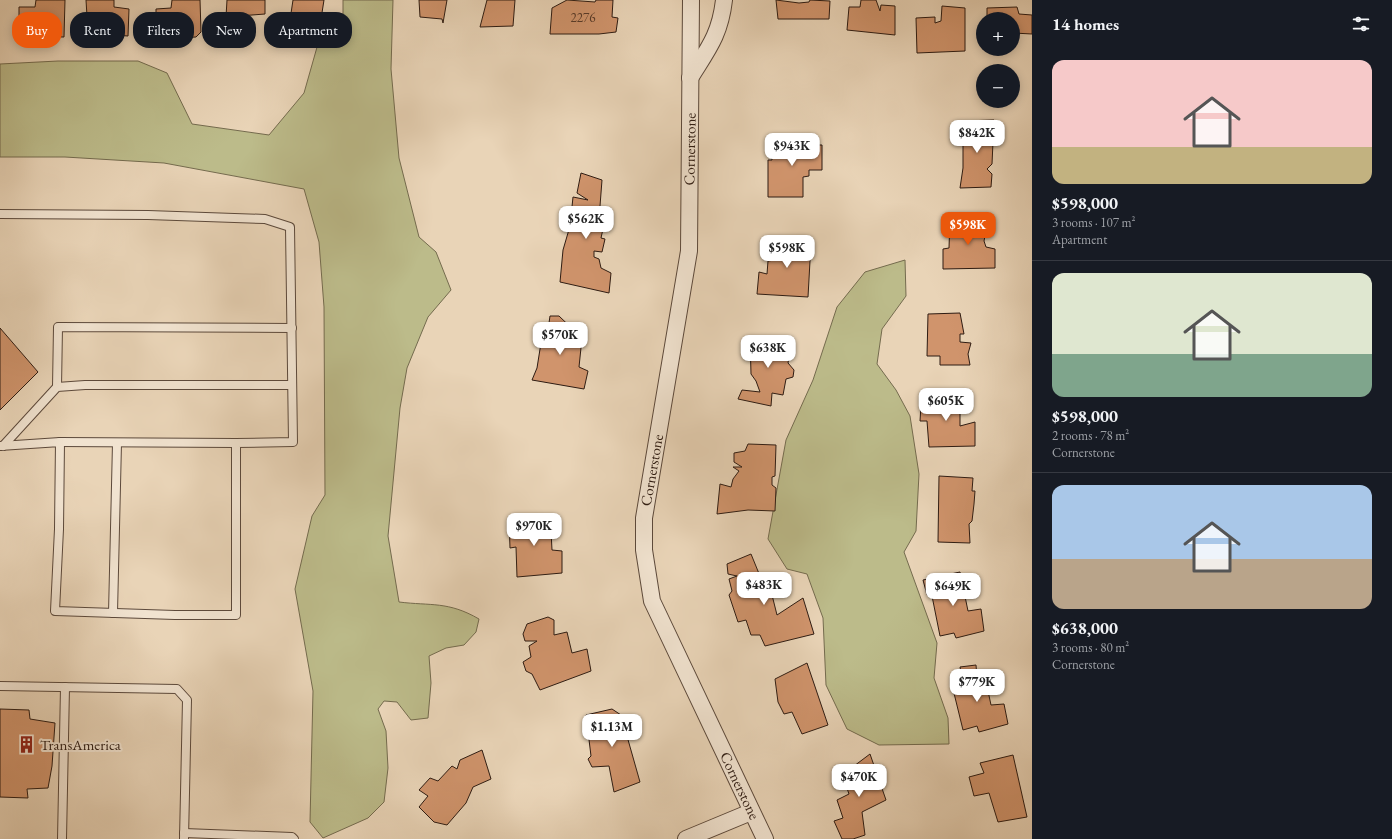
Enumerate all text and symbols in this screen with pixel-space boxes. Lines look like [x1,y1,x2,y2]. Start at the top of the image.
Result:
house number: 2276 [571,9,595,26]
chip: Buy [12,12,62,48]
chip: Rent [70,12,125,48]
chip: Filters [133,12,194,48]
chip: New [202,12,256,48]
chip: Apartment [264,12,352,48]
map controls [976,12,1020,108]
button: + [976,12,1020,56]
text: 14 homes [1052,13,1119,35]
icon: filters [1350,13,1372,35]
button: − [976,64,1020,108]
icon: home [1176,86,1248,158]
street label: Cornerstone [679,112,700,185]
pin: $842K [949,120,1005,154]
text: $842K [959,124,995,141]
pin: $943K [764,133,820,167]
text: $943K [774,137,810,154]
text: $598,000 [1052,192,1118,214]
pin: $562K [558,206,614,240]
text: $562K [568,210,604,227]
pin: $598K [940,212,996,246]
text: 3 rooms · 107 m² [1052,214,1136,231]
text: $598K [950,216,986,233]
text: Apartment [1052,231,1107,248]
pin: $598K [759,235,815,269]
text: $598K [769,239,805,256]
icon: home [1176,299,1248,371]
pin: $570K [532,322,588,356]
text: $570K [542,326,578,343]
pin: $638K [740,335,796,369]
text: $638K [750,339,786,356]
pin: $605K [918,388,974,422]
text: $605K [928,392,964,409]
text: $598,000 [1052,405,1118,427]
text: 2 rooms · 78 m² [1052,427,1129,444]
street label: Cornerstone [636,432,667,507]
text: Cornerstone [1052,444,1115,461]
icon: home [1176,511,1248,583]
pin: $970K [506,513,562,547]
text: $970K [516,517,552,534]
pin: $483K [736,572,792,606]
pin: $649K [925,573,981,607]
text: $483K [746,576,782,593]
text: $649K [935,577,971,594]
text: $638,000 [1052,617,1118,639]
text: 3 rooms · 80 m² [1052,639,1129,656]
text: Cornerstone [1052,656,1115,673]
pin: $779K [949,669,1005,703]
text: $779K [959,673,995,690]
pin: $1.13M [579,714,645,748]
text: $1.13M [591,718,633,735]
building icon: TransAmerica [17,735,37,755]
place label: TransAmerica [40,735,121,754]
street label: Cornerstone [716,749,764,823]
pin: $470K [831,764,887,798]
text: $470K [841,768,877,785]

